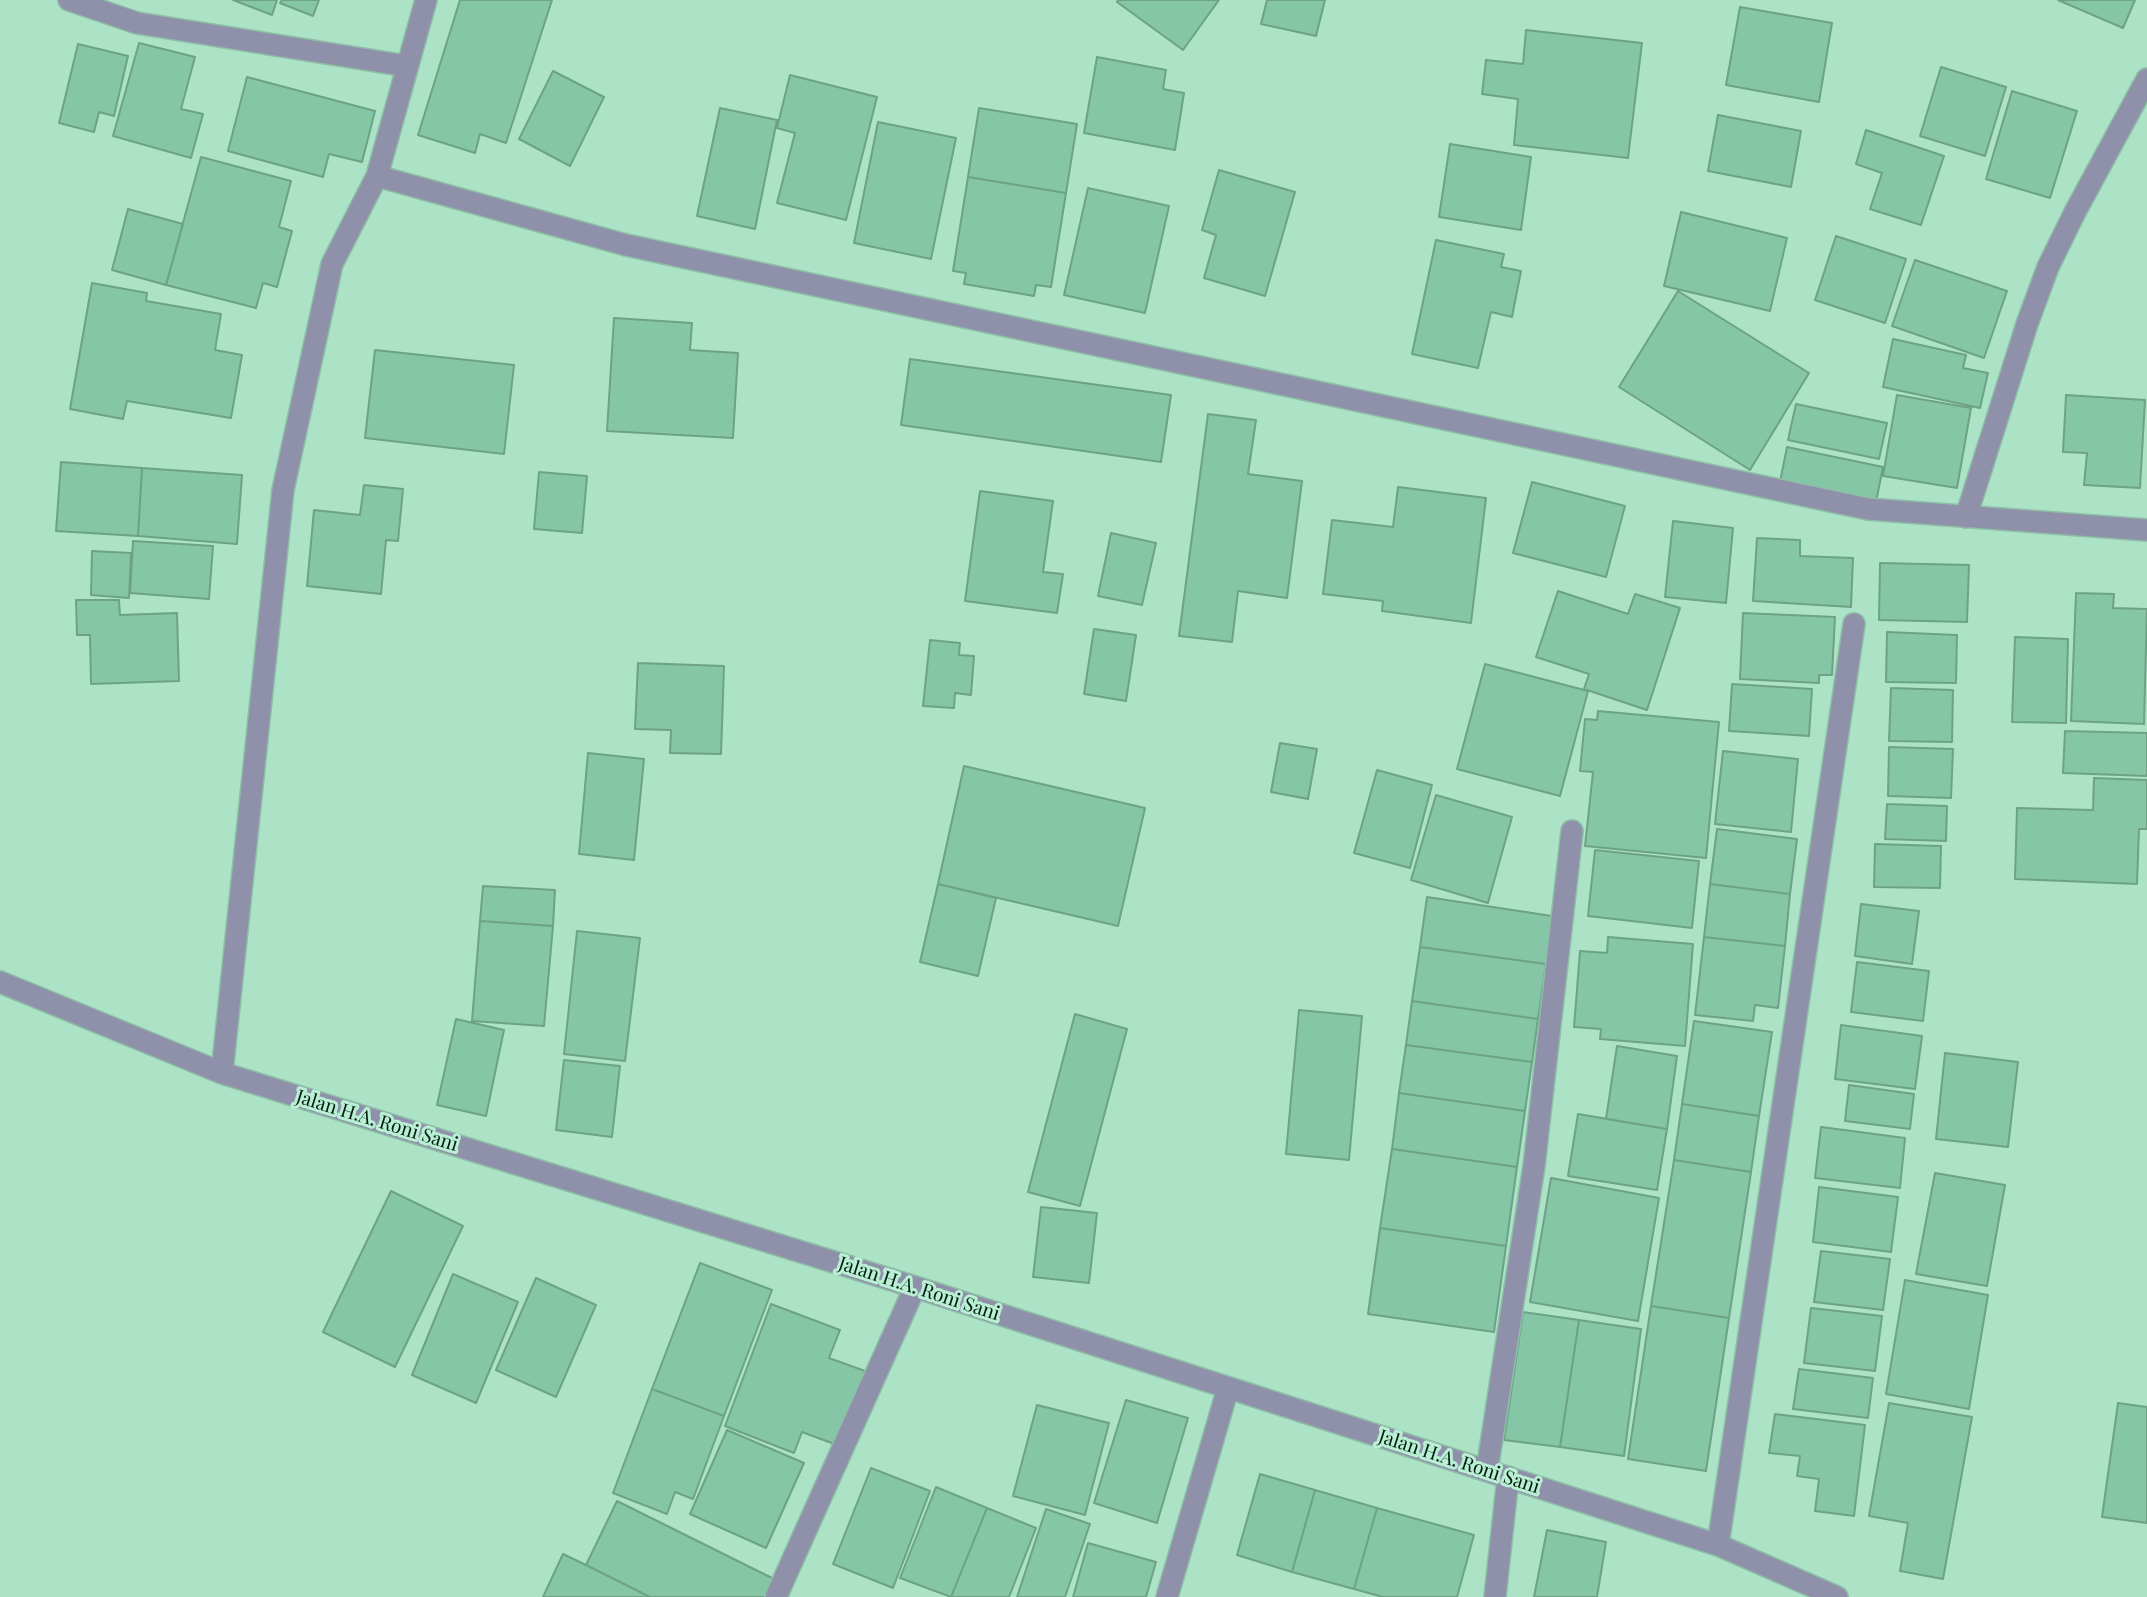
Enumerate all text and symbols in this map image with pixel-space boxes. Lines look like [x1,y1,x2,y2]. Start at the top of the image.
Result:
street label: Jalan H.A. Roni Sani [293,1086,461,1156]
street label: Jalan H.A. Roni Sani [836,1252,1002,1326]
street label: Jalan H.A. Roni Sani [1376,1425,1542,1499]

